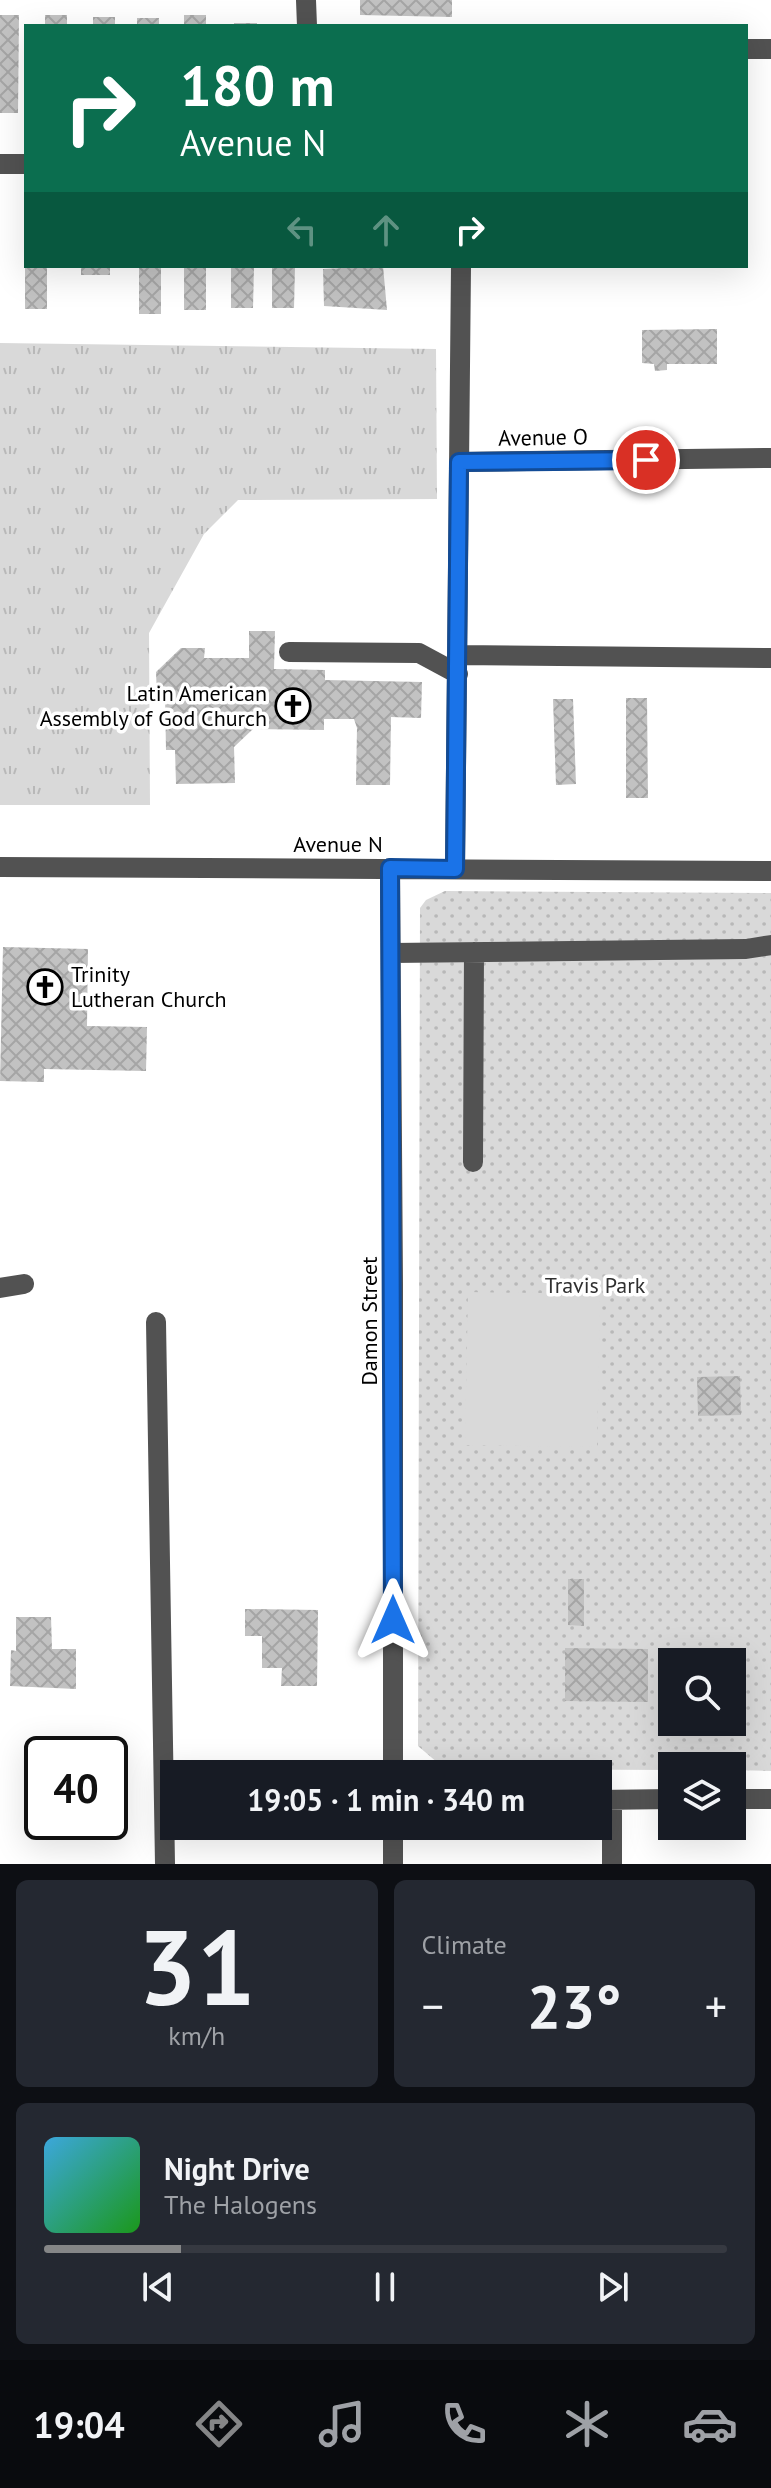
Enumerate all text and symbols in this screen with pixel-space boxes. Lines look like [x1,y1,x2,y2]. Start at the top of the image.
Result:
text: 180 m [180,49,335,121]
icon: right [48,56,152,160]
text: Avenue N [180,119,326,166]
icon: left [280,208,324,252]
icon: ahead [364,208,408,252]
icon: right [448,208,492,252]
street label: Avenue O [498,422,588,452]
pin [612,426,680,494]
icon: arrive [624,438,668,482]
place label: Latin American Assembly of God Church [40,679,267,732]
church icon: Latin American Assembly of God Church [274,687,312,725]
street label: Avenue N [293,830,383,858]
place label: Trinity Lutheran Church [71,960,227,1013]
church icon: Trinity Lutheran Church [26,968,64,1006]
street label: Damon Street [355,1256,383,1386]
park label: Travis Park [545,1271,646,1299]
position arrow [351,1578,435,1662]
map controls [658,1648,746,1840]
button: search [658,1648,746,1736]
speed limit sign: 40 [24,1736,128,1840]
button: layers [658,1752,746,1840]
text: 19:05 · 1 min · 340 m [247,1780,525,1819]
text: 31 [138,1899,256,2034]
text: Climate [422,1928,507,1961]
text: 23° [527,1967,621,2045]
text: − [422,1977,444,2034]
text: + [705,1977,727,2034]
text: km/h [168,2019,225,2052]
text: Night Drive [164,2149,310,2188]
text: The Halogens [164,2188,317,2221]
icon: previous [136,2265,180,2309]
icon: pause [363,2265,407,2309]
icon: next [591,2265,635,2309]
icon: directions [191,2396,247,2452]
icon: music [314,2396,370,2452]
icon: phone [436,2396,492,2452]
icon: climate [559,2396,615,2452]
icon: car [682,2396,738,2452]
text: 19:04 [33,2401,125,2448]

